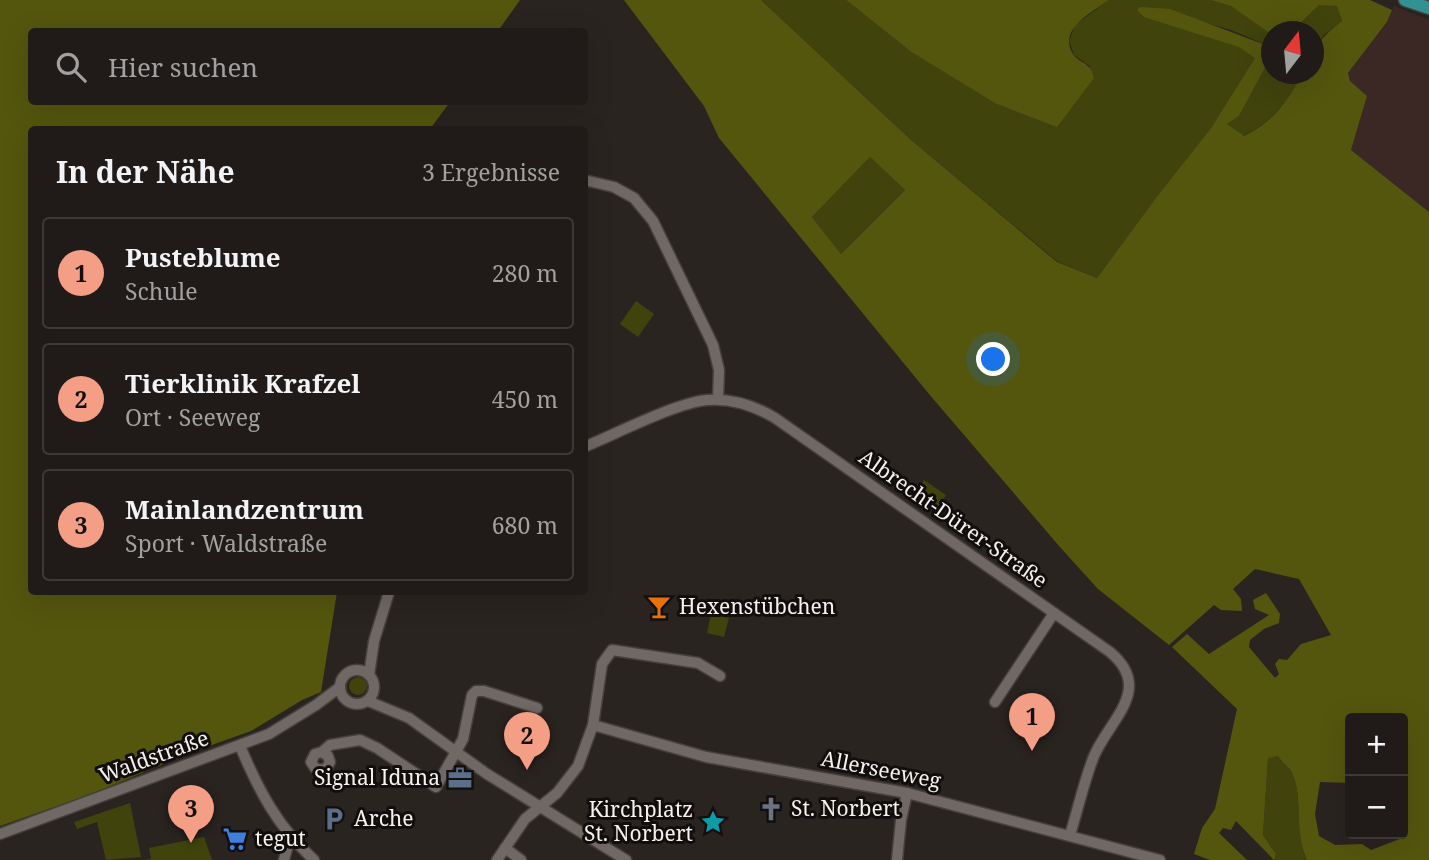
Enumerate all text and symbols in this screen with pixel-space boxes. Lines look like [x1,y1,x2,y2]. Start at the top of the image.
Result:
north arrow [1261,21,1324,84]
search box [28,28,588,105]
icon: search [52,48,90,86]
text: Hier suchen [108,49,258,85]
text: In der Nähe [56,151,235,192]
text: 3 Ergebnisse [422,156,560,188]
text: Pusteblume [125,239,281,275]
text: 1 [75,257,88,289]
text: 280 m [492,257,558,289]
text: Schule [125,275,197,307]
your location [976,342,1010,376]
text: Tierklinik Krafzel [125,365,360,401]
text: 2 [75,383,88,415]
text: 450 m [492,383,558,415]
text: Ort · Seeweg [125,401,260,433]
street label: Albrecht-Dürer-Straße [854,442,1053,594]
text: Mainlandzentrum [125,491,364,527]
text: 3 [75,509,88,541]
text: 680 m [492,509,558,541]
text: Sport · Waldstraße [125,527,327,559]
place label: Hexenstübchen [679,592,835,620]
bar icon: Hexenstübchen [645,593,673,621]
pin: 1 [1009,693,1055,751]
pin: 2 [504,712,550,770]
map controls [1345,713,1408,839]
button: + [1345,713,1408,776]
street label: Waldstraße [95,723,212,789]
street label: Allerseeweg [819,744,944,794]
place label: Signal Iduna [314,763,440,791]
office icon: Signal Iduna [446,764,474,792]
button: − [1345,776,1408,839]
pin: 3 [168,785,214,843]
place label: St. Norbert [791,794,900,822]
place label: Kirchplatz St. Norbert [584,795,693,847]
church icon: St. Norbert [757,795,785,823]
place label: Arche [354,804,414,832]
parking icon: Arche [320,805,348,833]
place icon: Kirchplatz St. Norbert [699,808,727,836]
place label: tegut [255,824,306,852]
supermarket icon: tegut [221,825,249,853]

